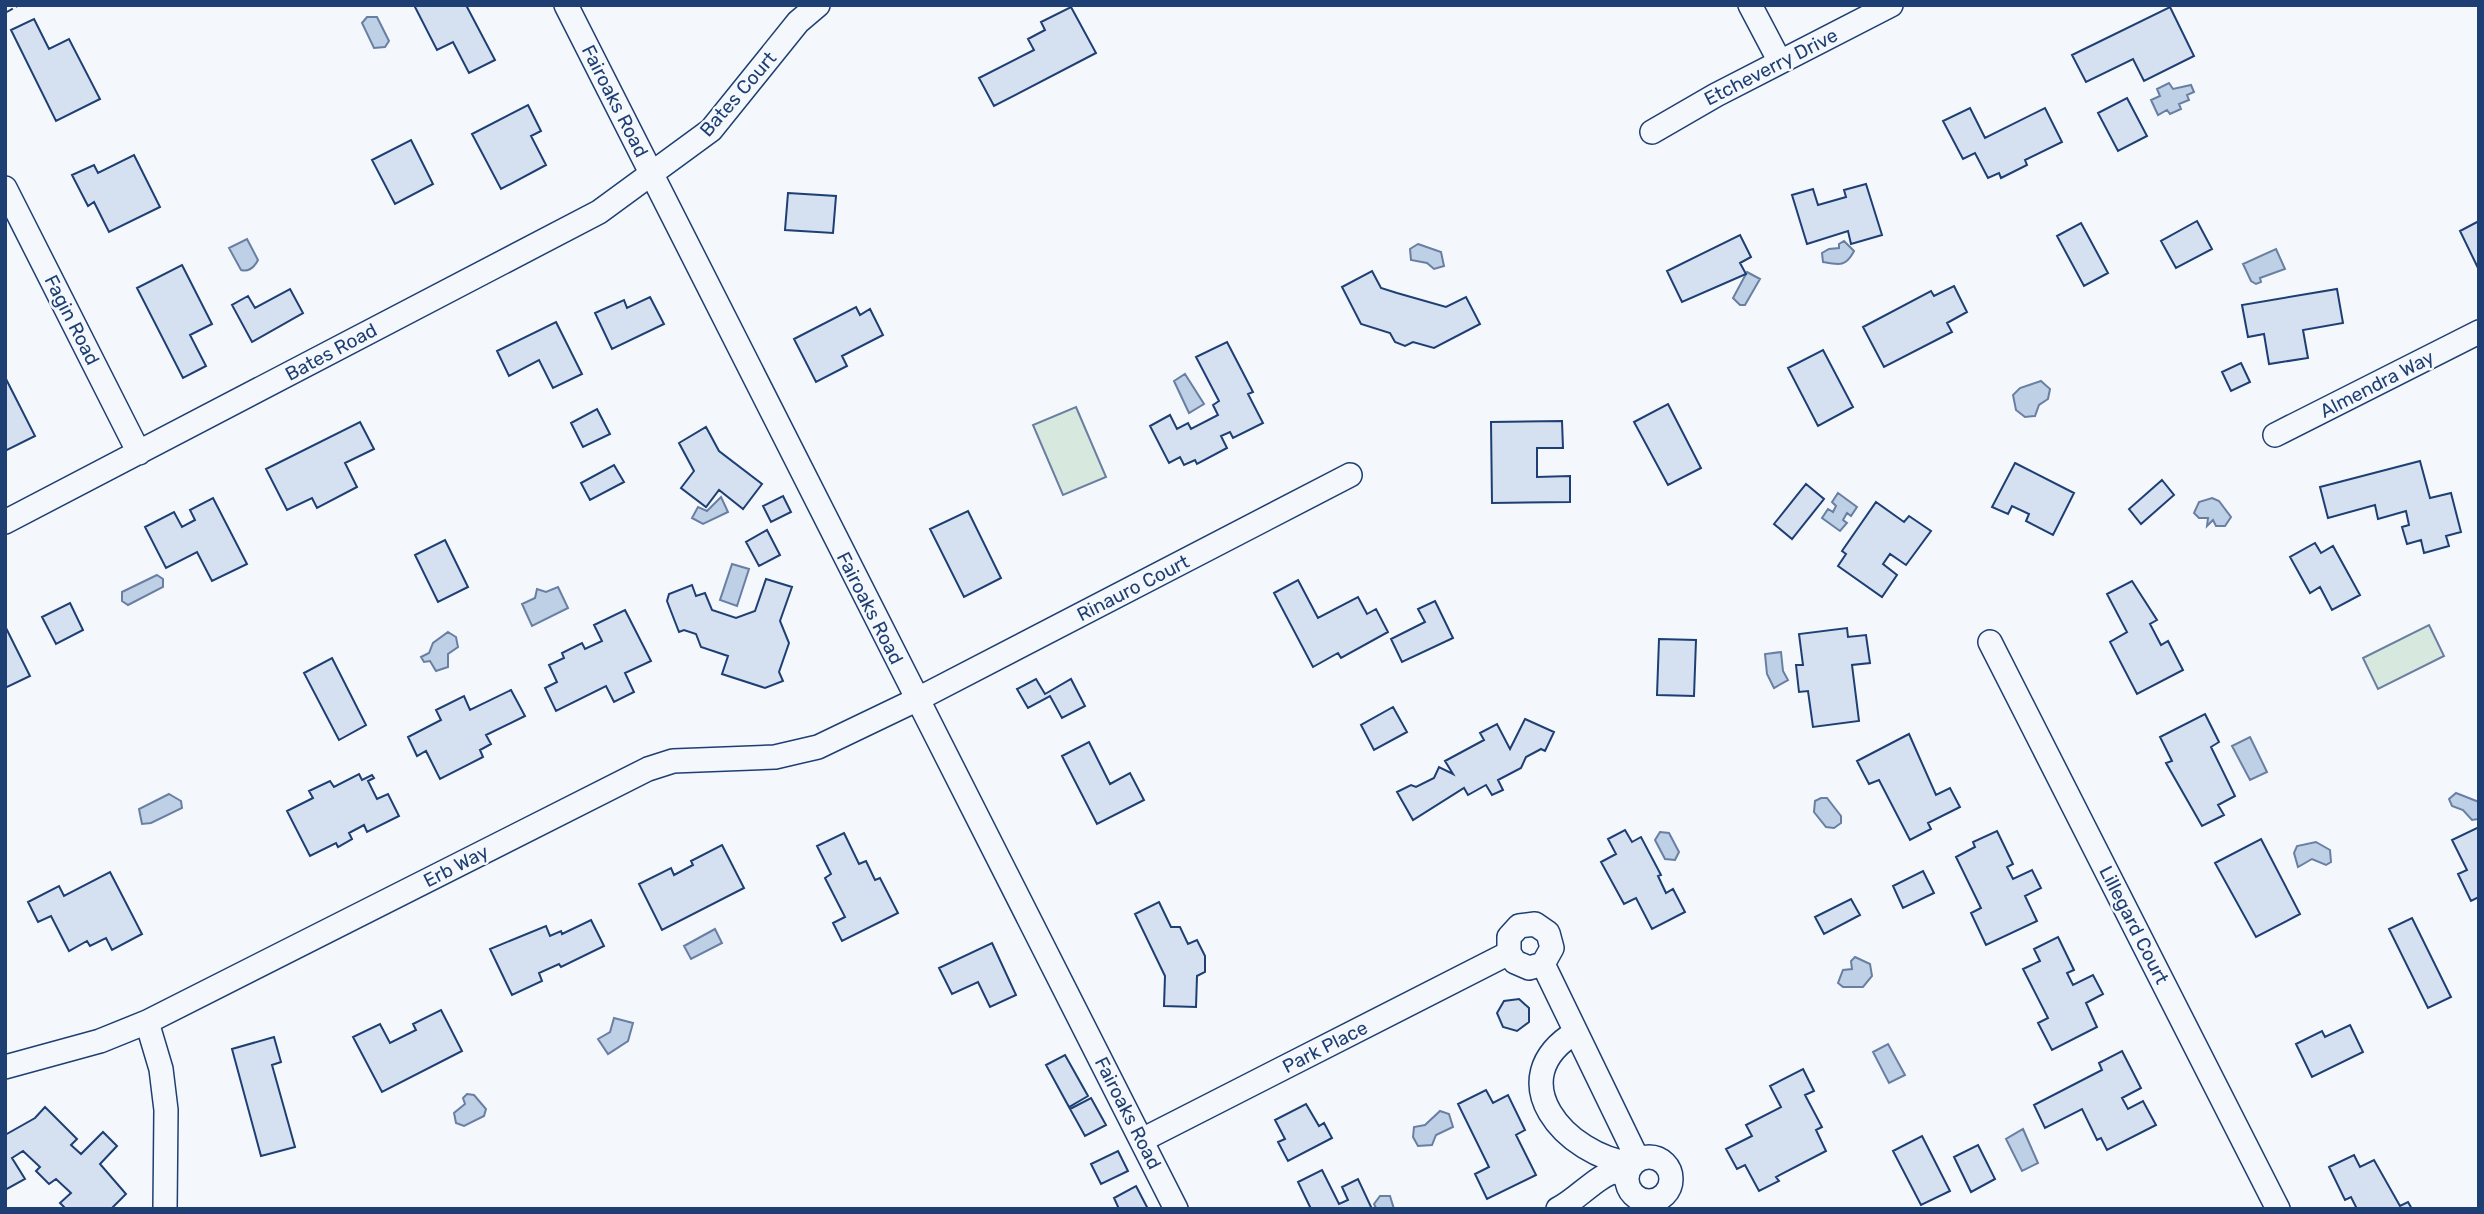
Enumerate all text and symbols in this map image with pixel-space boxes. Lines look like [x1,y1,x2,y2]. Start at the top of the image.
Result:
street label: Etcheverry Drive [1700,23,1842,111]
street label: Fairoaks Road [577,41,653,161]
street label: Bates Court [695,46,782,141]
street label: Fagin Road [39,271,105,369]
street label: Bates Road [281,318,381,386]
street label: Almendra Way [2316,345,2438,423]
street label: Fairoaks Road [832,548,908,668]
street label: Rinauro Court [1073,550,1193,626]
street label: Erb Way [420,840,492,892]
street label: Lillegard Court [2094,862,2174,988]
street label: Park Place [1279,1016,1371,1078]
street label: Fairoaks Road [1090,1053,1166,1173]

